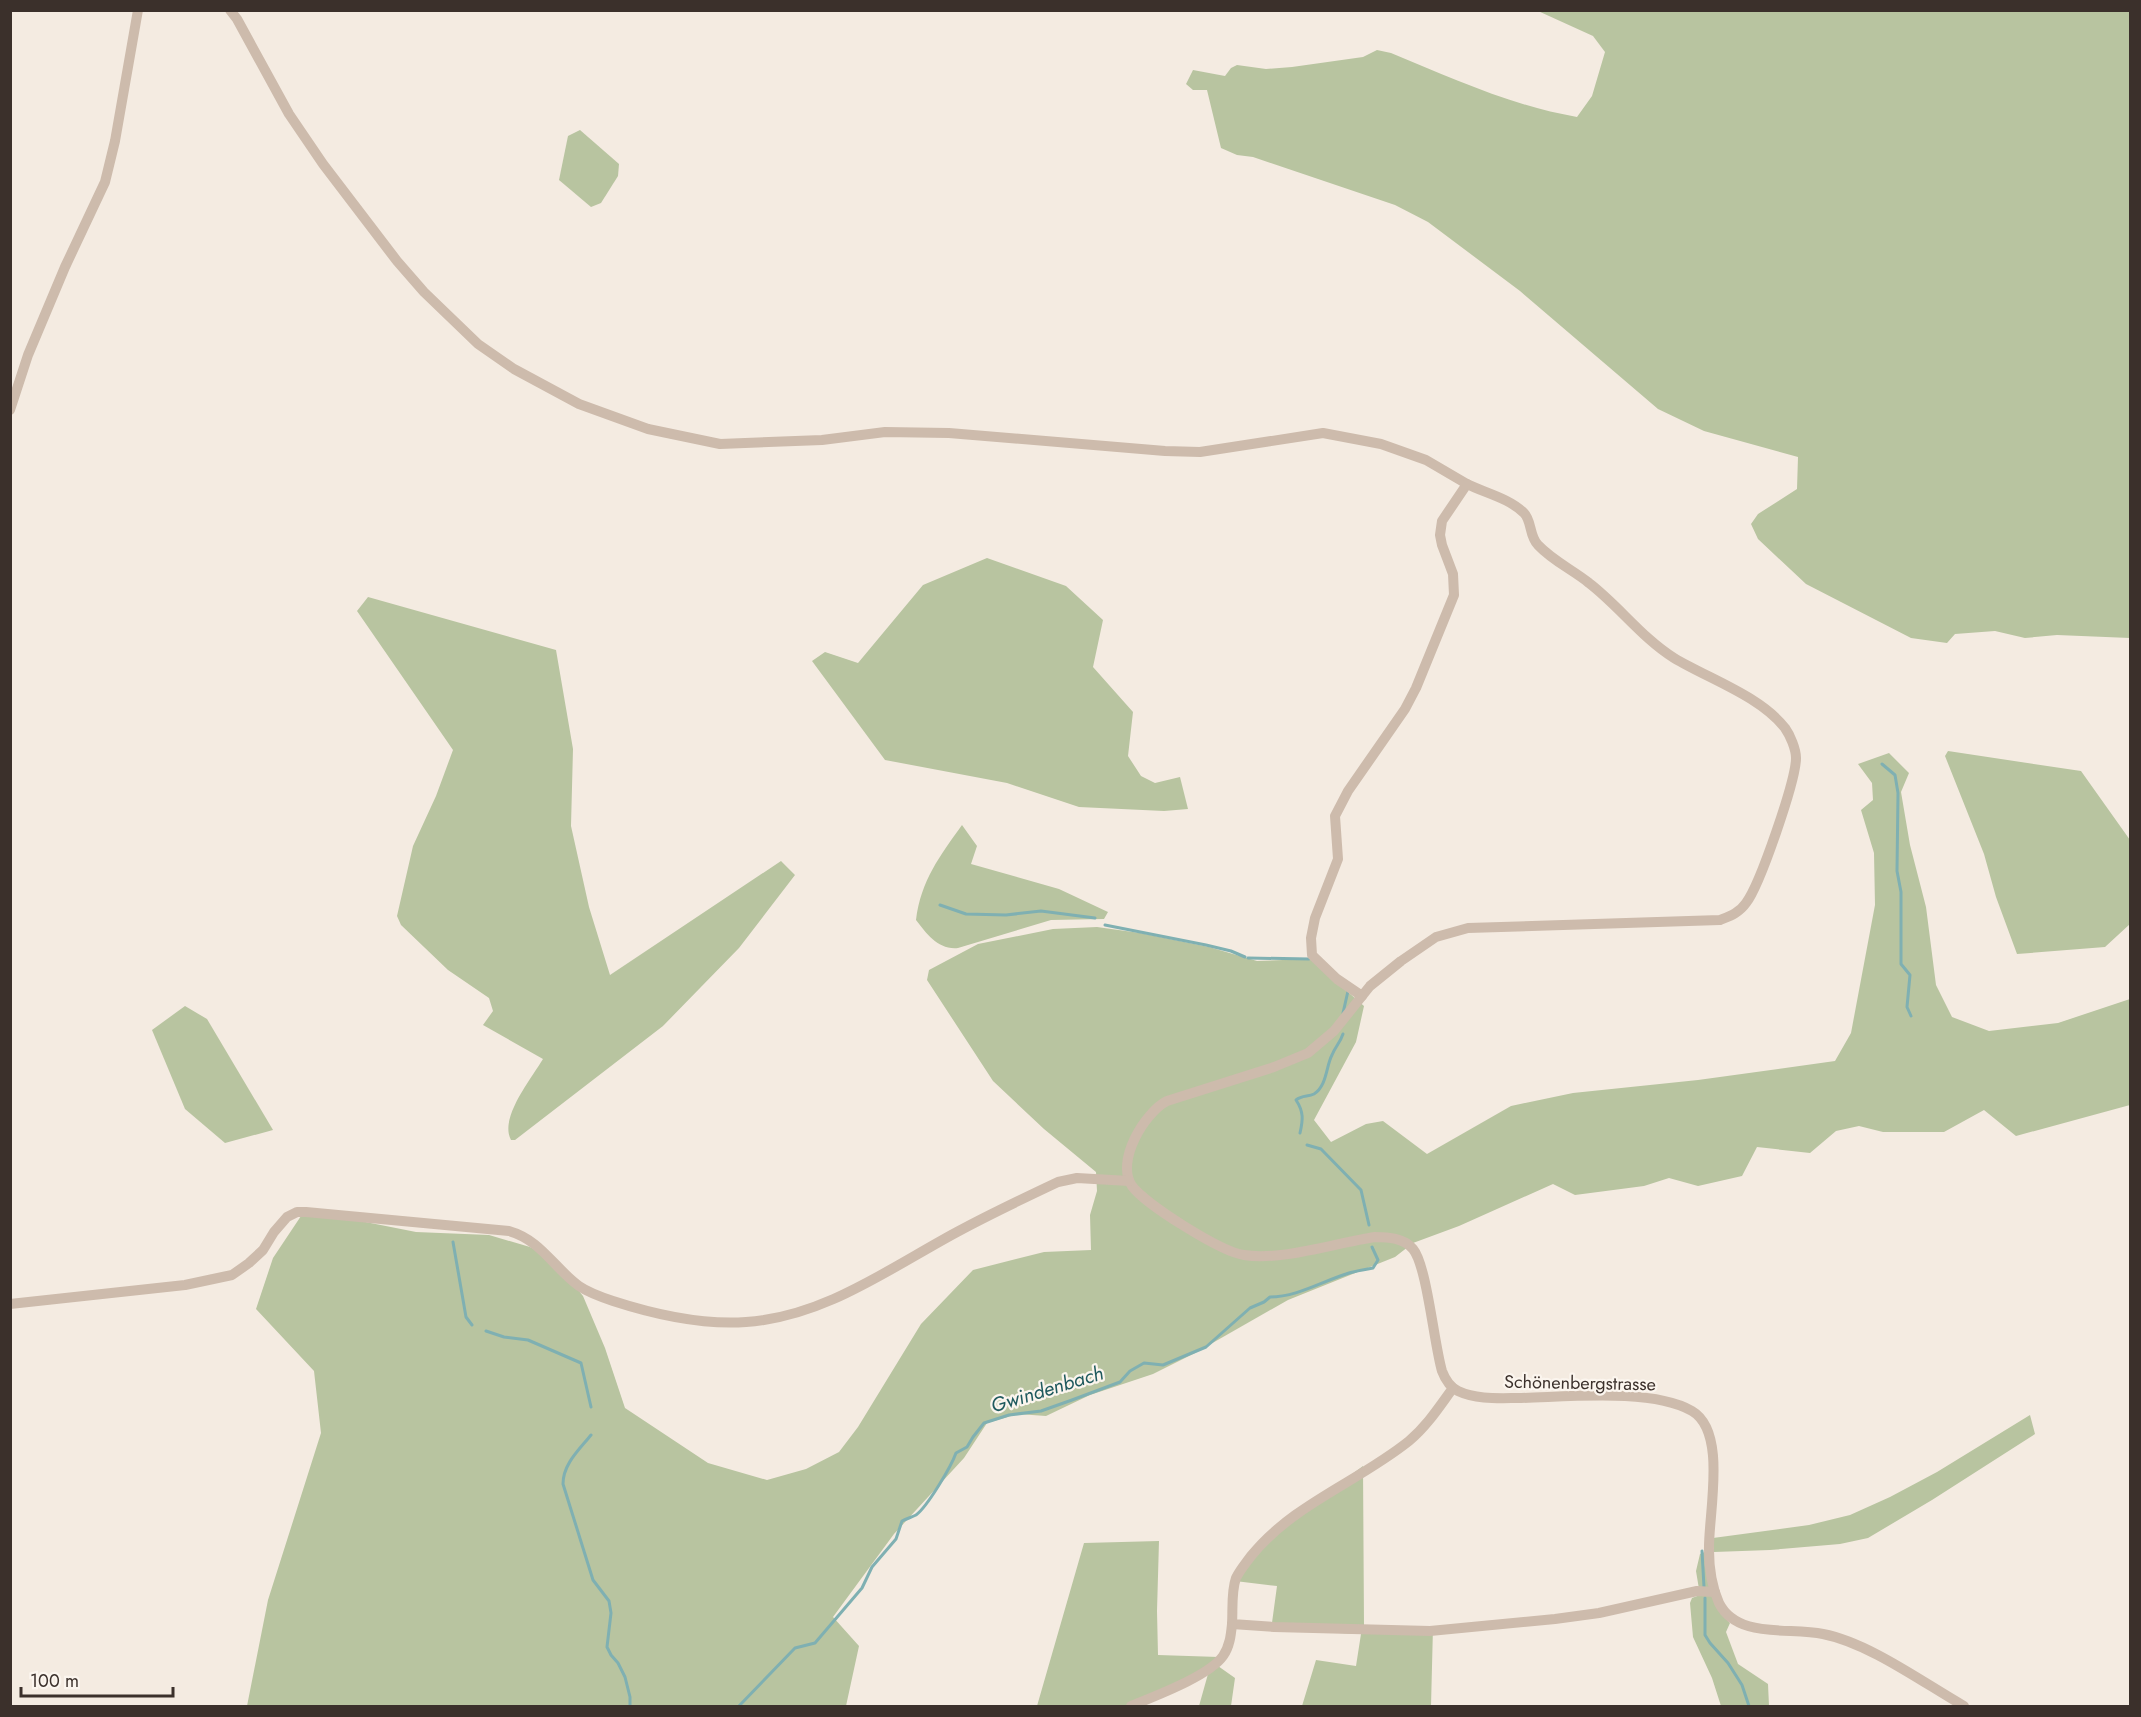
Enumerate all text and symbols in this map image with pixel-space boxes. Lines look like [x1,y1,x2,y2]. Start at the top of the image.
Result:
water label: Gwindenbach [987,1359,1107,1420]
street label: Schönenbergstrasse [1504,1369,1656,1397]
scale bar [21,1660,172,1698]
text: 100 m [30,1668,79,1694]

